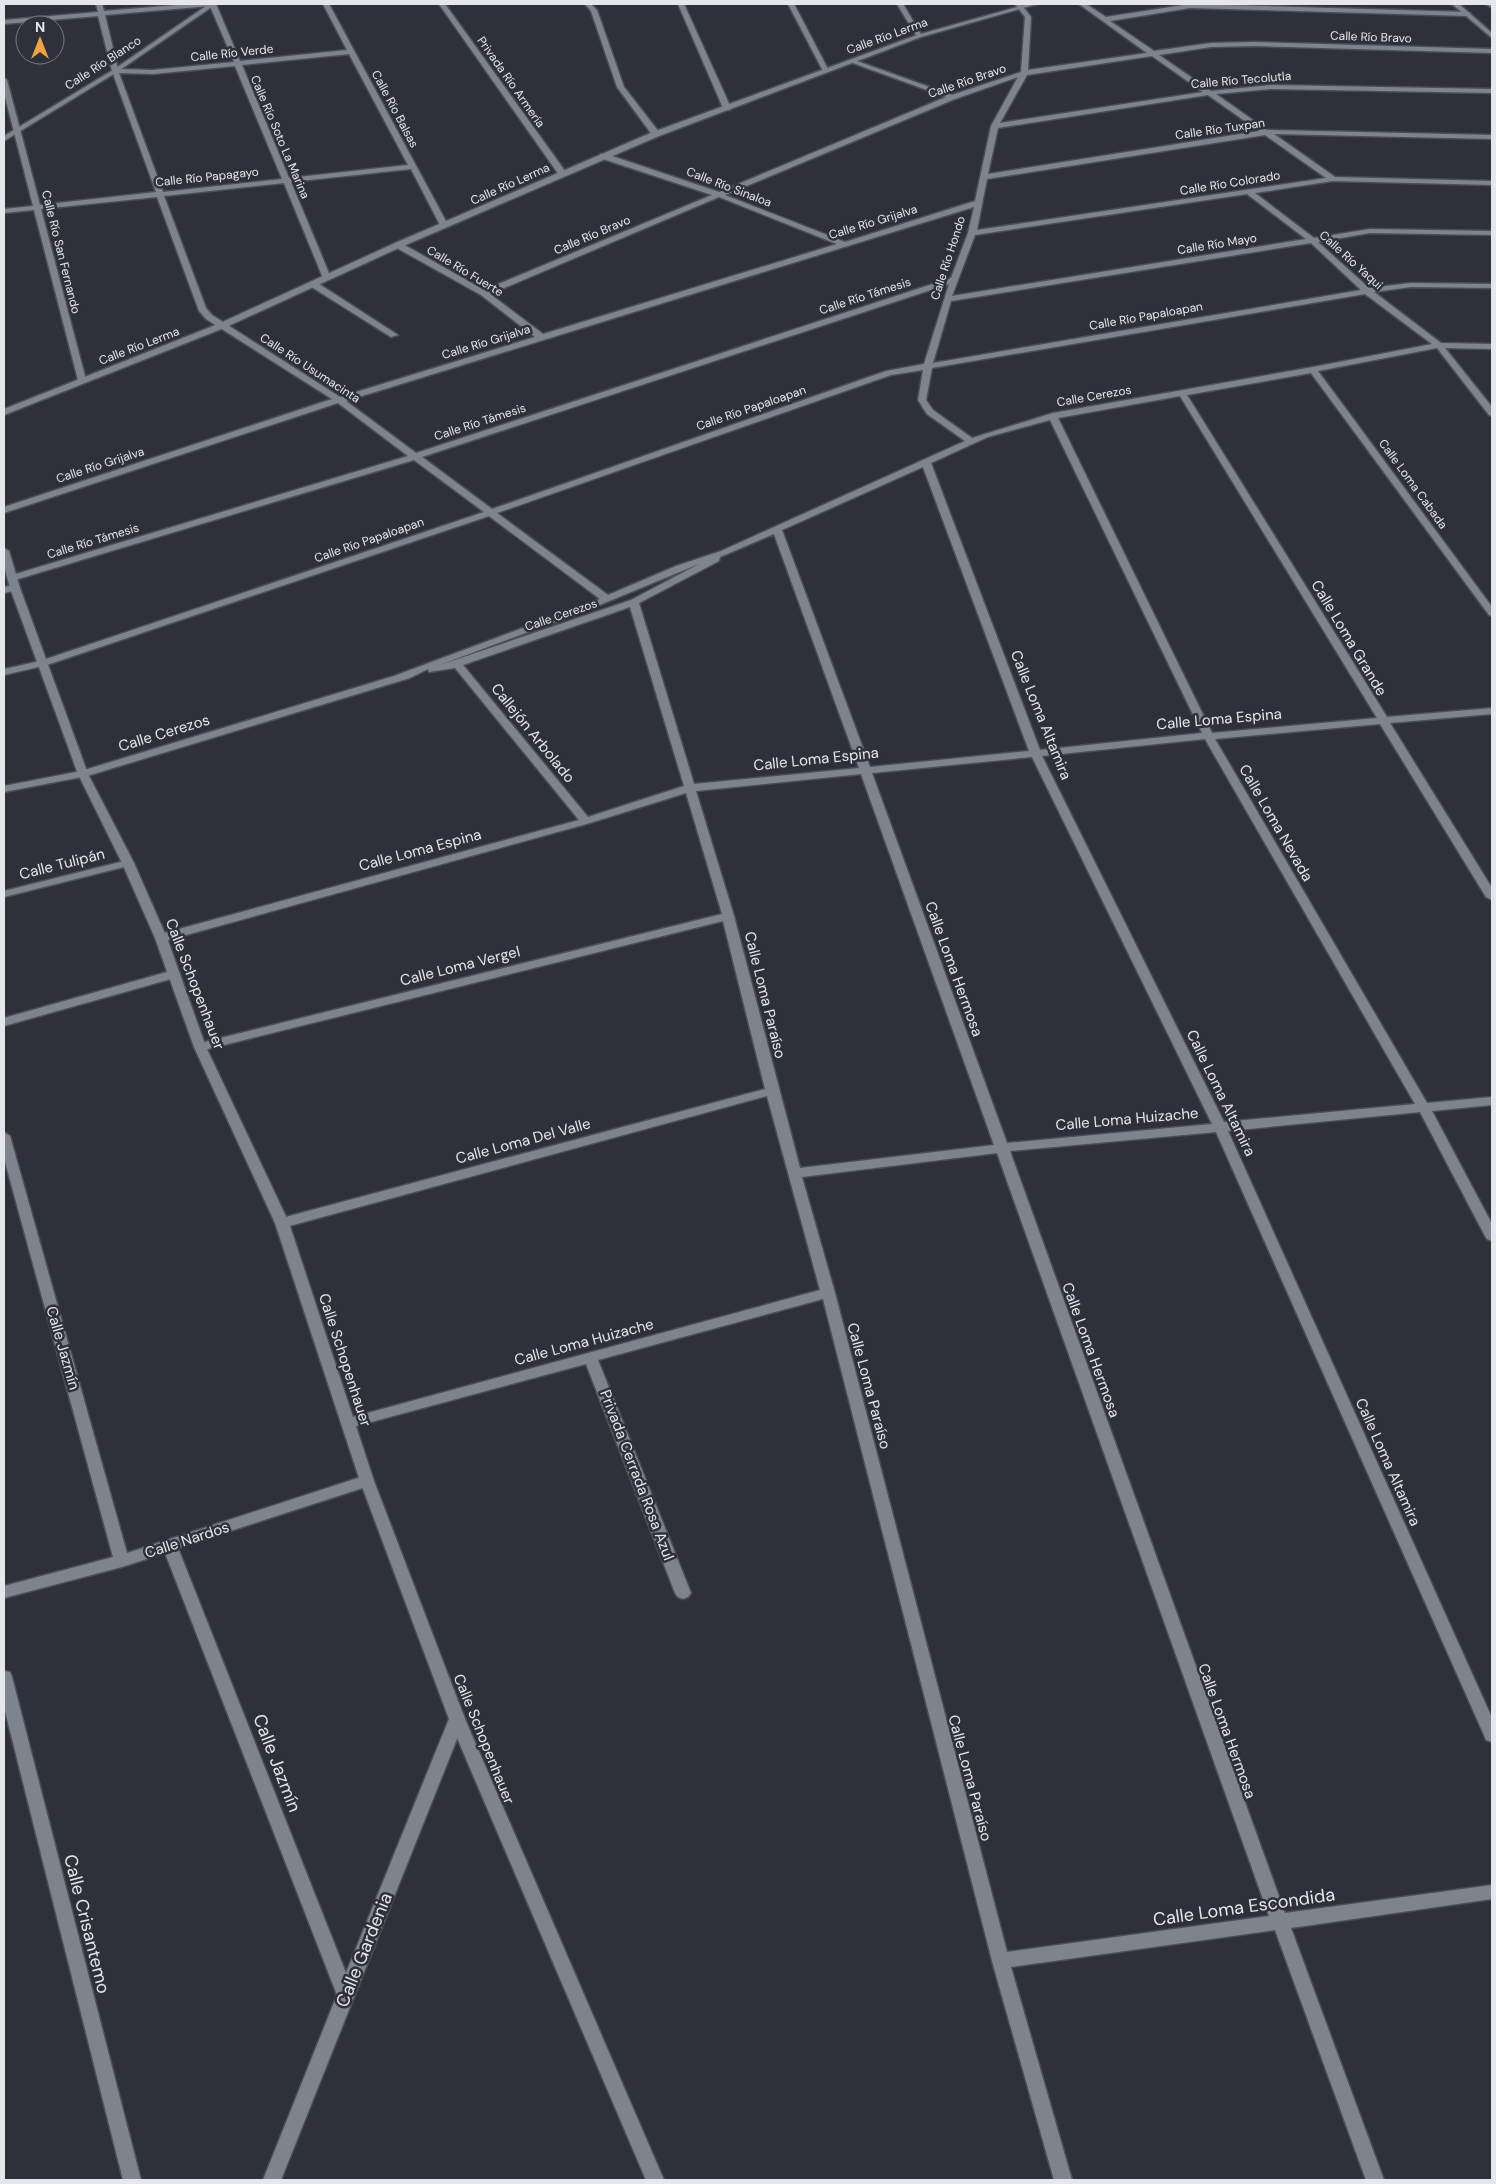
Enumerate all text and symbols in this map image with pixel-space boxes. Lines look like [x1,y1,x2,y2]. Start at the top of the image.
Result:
street label: Calle Río Lerma [844,14,930,58]
north arrow [15,15,65,65]
text: N [35,18,45,36]
street label: Calle Río Bravo [1330,28,1412,46]
street label: Calle Río Blanco [62,32,144,94]
street label: Privada Río Armería [474,33,548,131]
street label: Calle Río Verde [190,41,274,65]
street label: Calle Río Bravo [926,60,1008,102]
street label: Calle Río Balsas [368,67,422,151]
street label: Calle Río Tecolutla [1190,68,1292,92]
street label: Calle Río Soto La Marina [247,73,313,201]
street label: Calle Río Tuxpan [1174,115,1266,143]
street label: Calle Río Lerma [468,159,552,209]
street label: Calle Río Sinaloa [684,163,774,211]
street label: Calle Río Papagayo [154,164,260,190]
street label: Calle Río Colorado [1179,167,1281,199]
street label: Calle Río San Fernando [38,189,84,315]
street label: Calle Río Grijalva [827,201,919,243]
street label: Calle Río Bravo [551,212,633,258]
street label: Calle Río Hondo [927,214,969,302]
street label: Calle Río Yaqui [1316,227,1386,293]
street label: Calle Río Mayo [1176,230,1258,258]
street label: Calle Río Fuerte [424,242,506,300]
street label: Calle Río Támesis [817,274,913,318]
street label: Calle Río Papaloapan [1088,298,1204,334]
street label: Calle Río Grijalva [440,321,532,363]
street label: Calle Río Lerma [96,323,182,369]
street label: Calle Río Usumacinta [257,330,363,406]
street label: Calle Río Papaloapan [694,382,808,434]
street label: Calle Cerezos [1055,382,1133,410]
street label: Calle Río Támesis [432,400,528,444]
street label: Calle Loma Cabada [1375,436,1451,532]
street label: Calle Río Grijalva [54,443,146,487]
street label: Calle Río Papaloapan [312,514,426,566]
street label: Calle Río Támesis [45,519,141,563]
street label: Calle Loma Grande [1307,576,1391,700]
street label: Calle Cerezos [523,595,599,635]
street label: Calle Loma Altamira [1006,647,1076,783]
street label: Callejón Arbolado [487,679,579,787]
street label: Calle Loma Espina [1155,704,1283,734]
street label: Calle Cerezos [116,710,212,756]
street label: Calle Loma Espina [752,742,880,776]
street label: Calle Loma Nevada [1234,761,1318,885]
street label: Calle Loma Espina [357,824,483,876]
street label: Calle Tulipán [17,844,107,884]
street label: Calle Loma Hermosa [920,899,988,1039]
street label: Calle Schopenhauer [161,916,229,1053]
street label: Calle Loma Paraíso [740,929,790,1061]
street label: Calle Loma Vergel [398,941,522,991]
street label: Calle Loma Altamira [1182,1027,1260,1159]
street label: Calle Loma Huizache [1055,1103,1199,1135]
street label: Calle Loma Del Valle [453,1113,593,1169]
street label: Calle Loma Hermosa [1057,1280,1125,1420]
street label: Calle Schopenhauer [314,1291,376,1430]
street label: Calle Jazmín [42,1304,84,1392]
street label: Calle Loma Huizache [512,1314,656,1370]
street label: Calle Loma Paraíso [843,1321,896,1452]
street label: Privada Cerrada Rosa Azul [595,1387,679,1563]
street label: Calle Loma Altamira [1351,1395,1425,1529]
street label: Calle Nardos [142,1517,232,1563]
street label: Calle Loma Hermosa [1193,1661,1261,1801]
street label: Calle Schopenhauer [449,1671,519,1808]
street label: Calle Jazmín [247,1711,307,1815]
street label: Calle Loma Paraíso [944,1713,997,1844]
street label: Calle Crisantemo [58,1852,116,1996]
street label: Calle Loma Escondida [1152,1882,1336,1932]
street label: Calle Gardenia [330,1889,398,2011]

